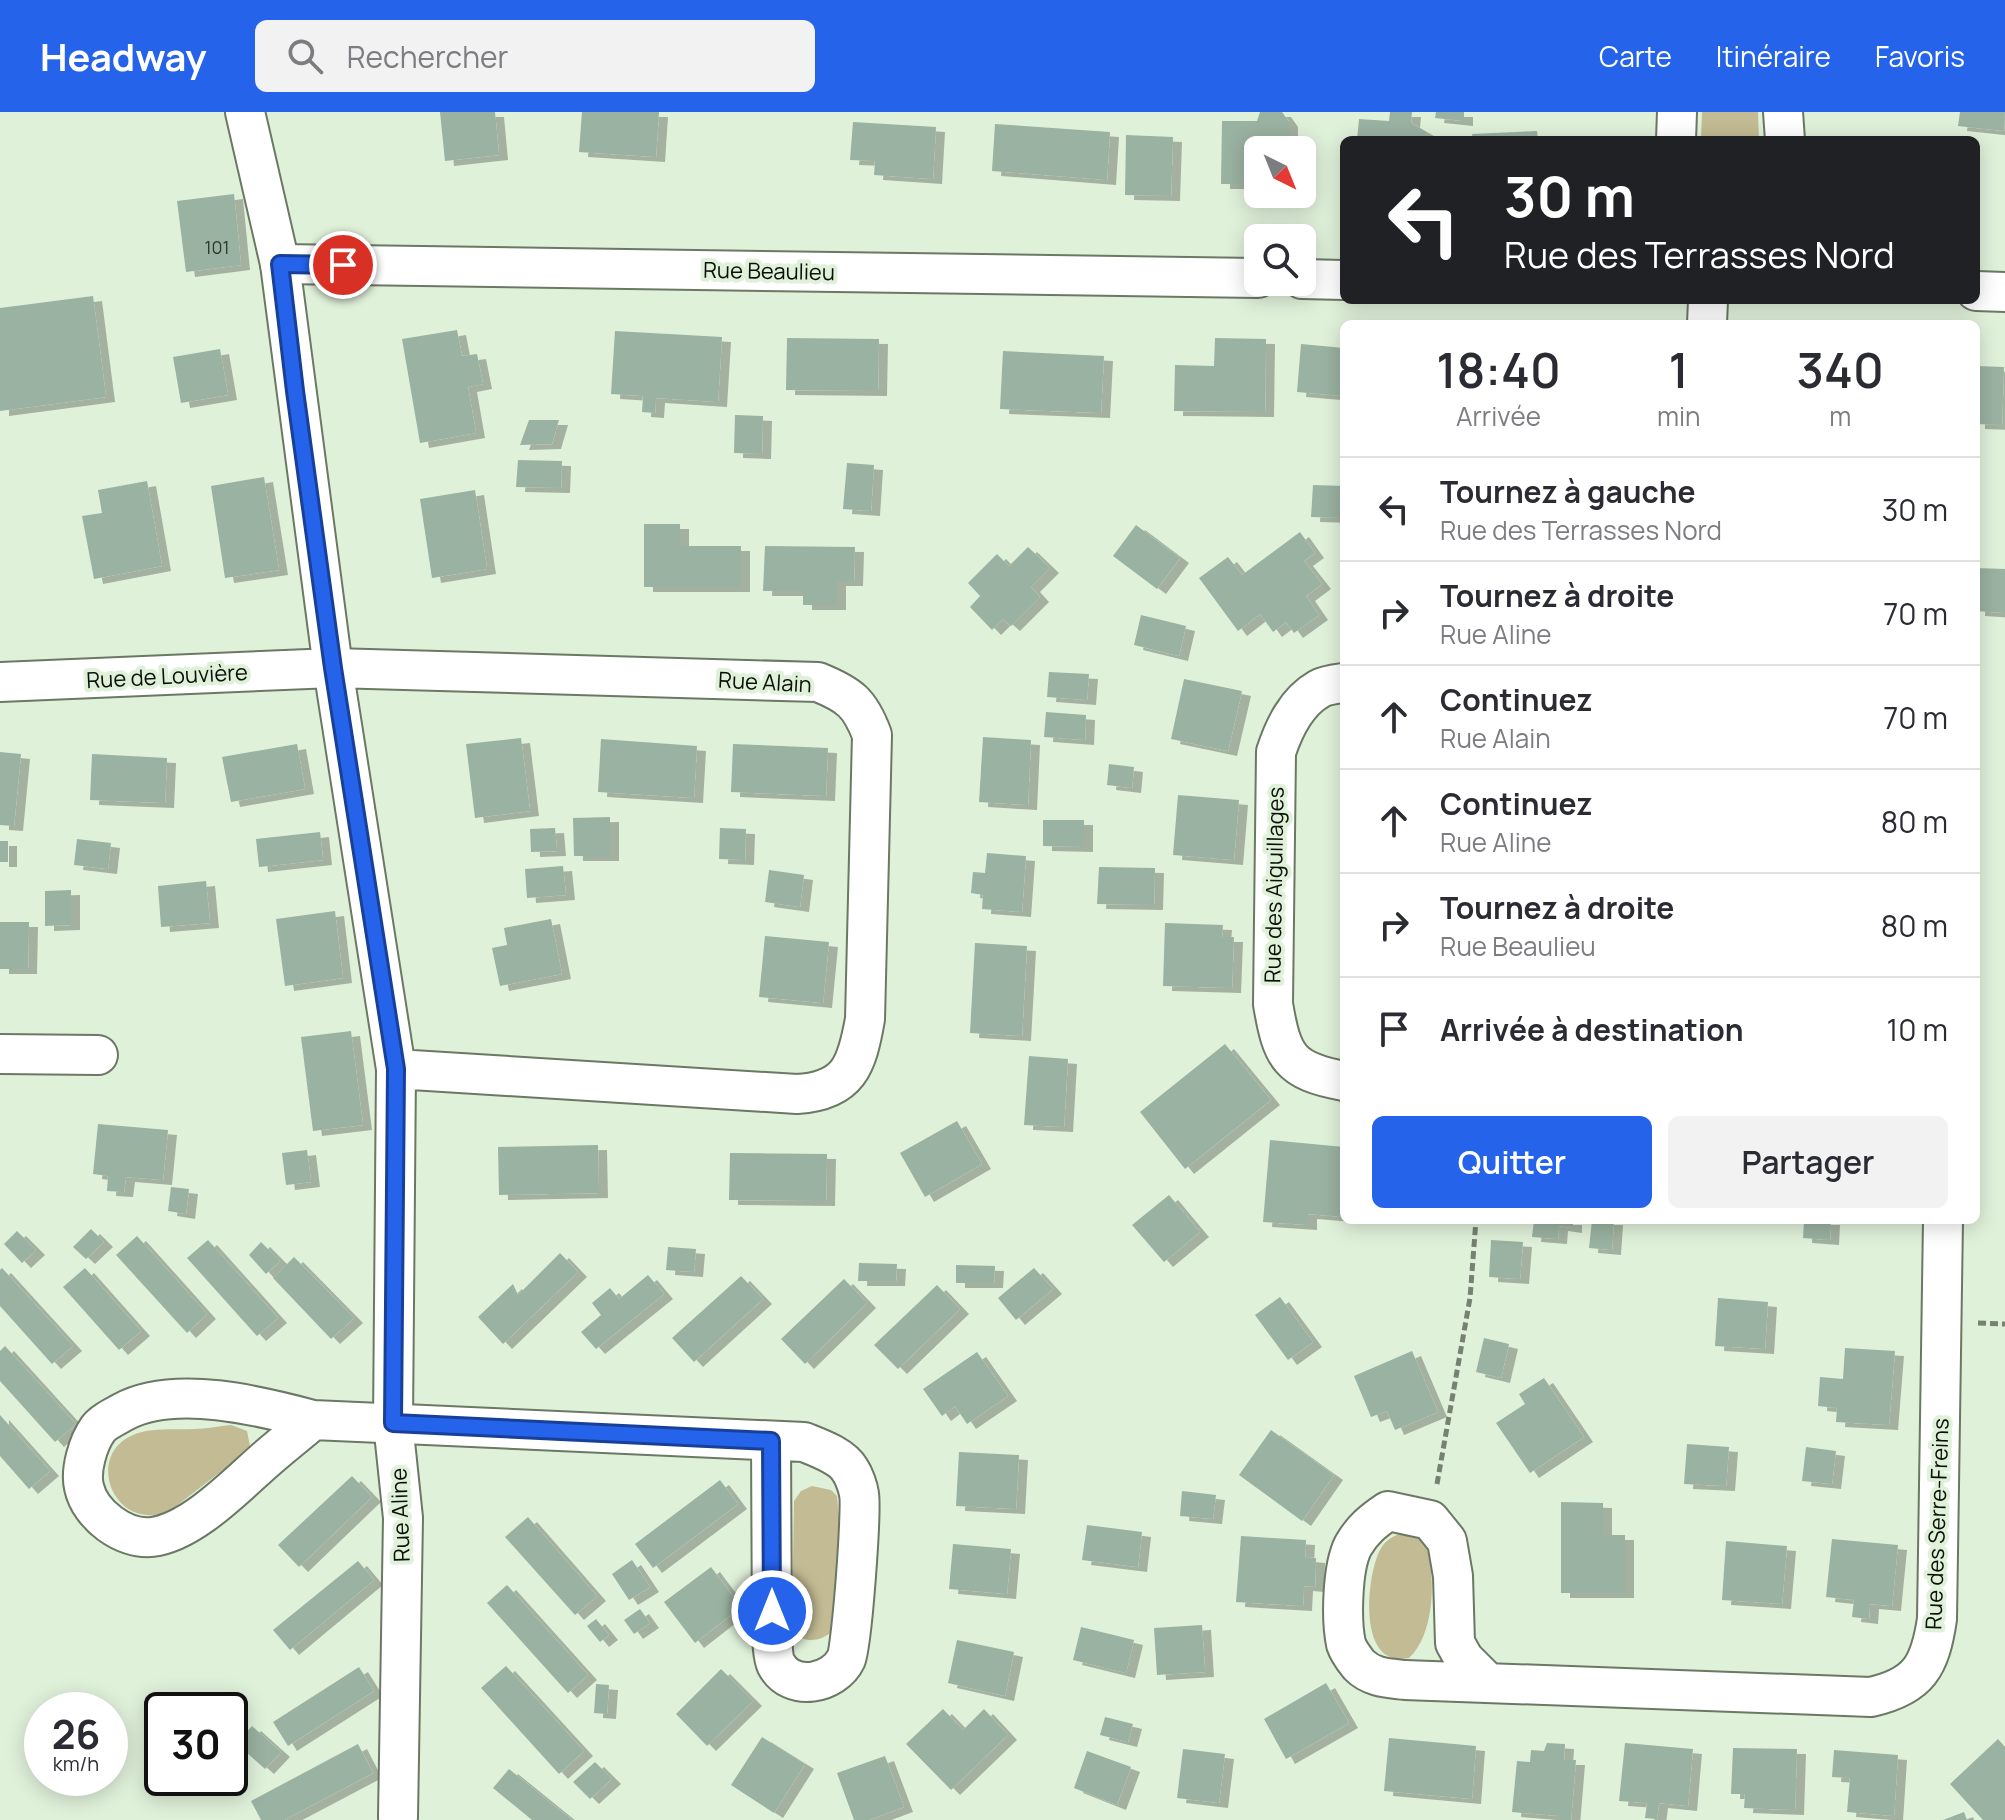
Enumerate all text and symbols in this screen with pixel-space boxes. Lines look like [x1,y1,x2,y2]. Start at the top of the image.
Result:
search box [255,20,815,92]
text: Headway [40,30,207,82]
icon: search [283,34,327,78]
text: Rechercher [347,36,508,77]
text: Carte [1599,37,1672,75]
text: Itinéraire [1716,37,1831,75]
text: Favoris [1875,37,1965,75]
north arrow [1244,136,1316,208]
map controls [1244,136,1316,296]
text: 30 m [1504,157,1635,234]
icon: left [1372,168,1476,272]
button: search [1244,224,1316,296]
text: Rue des Terrasses Nord [1504,230,1895,279]
pin [309,231,377,299]
house number: 101 [204,235,230,259]
icon: arrive [321,243,365,287]
street label: Rue Beaulieu [703,255,835,287]
text: 18:40 [1436,337,1561,402]
text: 1 [1669,337,1689,402]
text: 340 [1797,337,1884,402]
text: Arrivée [1456,398,1541,434]
text: min [1657,398,1700,434]
text: m [1829,398,1851,434]
text: Tournez à gauche [1440,471,1696,512]
icon: left [1372,487,1416,531]
text: 30 m [1882,489,1948,530]
text: Rue des Terrasses Nord [1440,512,1722,548]
text: Tournez à droite [1440,575,1674,616]
icon: right [1372,591,1416,635]
text: 70 m [1883,593,1948,634]
text: Rue Aline [1440,616,1551,652]
street label: Rue de Louvière [86,657,249,695]
street label: Rue Alain [717,665,813,699]
text: Continuez [1440,679,1592,720]
icon: ahead [1372,695,1416,739]
text: 70 m [1883,697,1948,738]
text: Rue Alain [1440,720,1551,756]
text: Continuez [1440,783,1592,824]
street label: Rue des Aiguillages [1257,787,1291,983]
icon: ahead [1372,799,1416,843]
text: 80 m [1881,801,1948,842]
text: Rue Aline [1440,824,1551,860]
text: Tournez à droite [1440,887,1674,928]
icon: right [1372,903,1416,947]
text: 80 m [1881,905,1948,946]
text: Rue Beaulieu [1440,928,1596,964]
icon: arrive [1372,1007,1416,1051]
text: Arrivée à destination [1440,1009,1743,1050]
text: 10 m [1887,1009,1948,1050]
button: Quitter [1372,1116,1652,1208]
button: Partager [1668,1116,1948,1208]
street label: Rue des Serre-Freins [1918,1418,1956,1630]
street label: Rue Aline [383,1467,417,1563]
position arrow [730,1569,814,1653]
speed limit sign: 30 [144,1692,248,1796]
text: 26 [52,1706,100,1761]
text: km/h [53,1750,99,1777]

